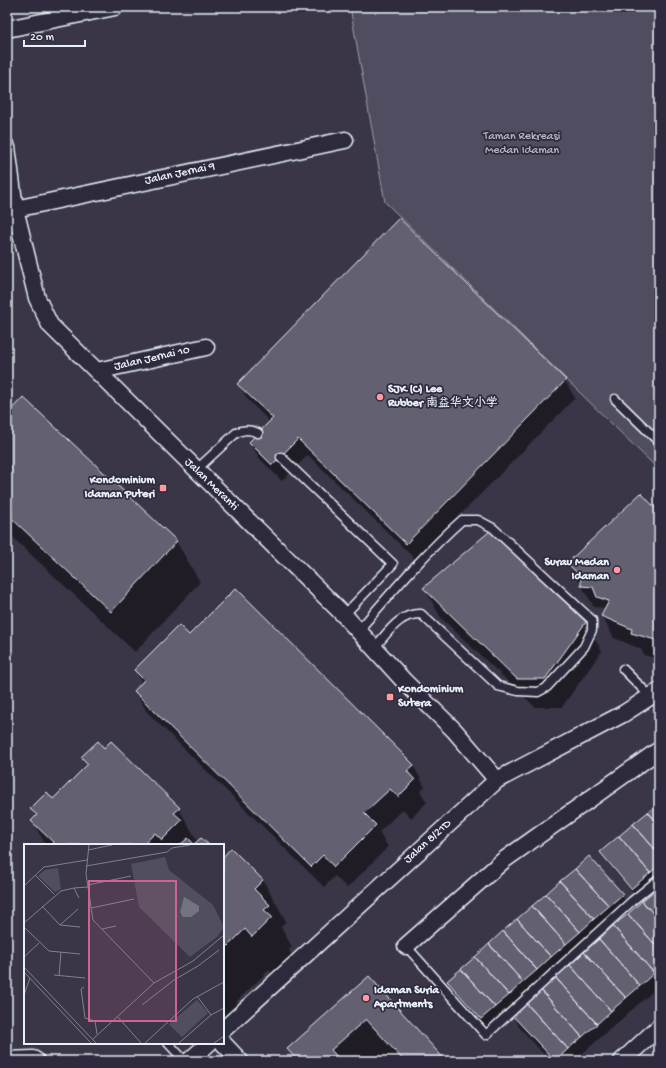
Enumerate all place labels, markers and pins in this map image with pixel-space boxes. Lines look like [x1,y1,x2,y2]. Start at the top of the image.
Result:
place label: SJK (C) Lee Rubber 南益华文小学 [387,383,498,411]
marker: SJK (C) Lee Rubber 南益华文小学 [375,392,385,402]
place label: Kondominium Idaman Puteri [85,474,155,502]
marker: Kondominium Idaman Puteri [158,483,168,493]
place label: Surau Medan Idaman [545,556,609,584]
marker: Surau Medan Idaman [612,565,622,575]
place label: Kondominium Sutera [397,683,464,711]
marker: Kondominium Sutera [385,692,395,702]
place label: Idaman Suria Apartments [373,984,440,1012]
marker: Idaman Suria Apartments [361,993,371,1003]

